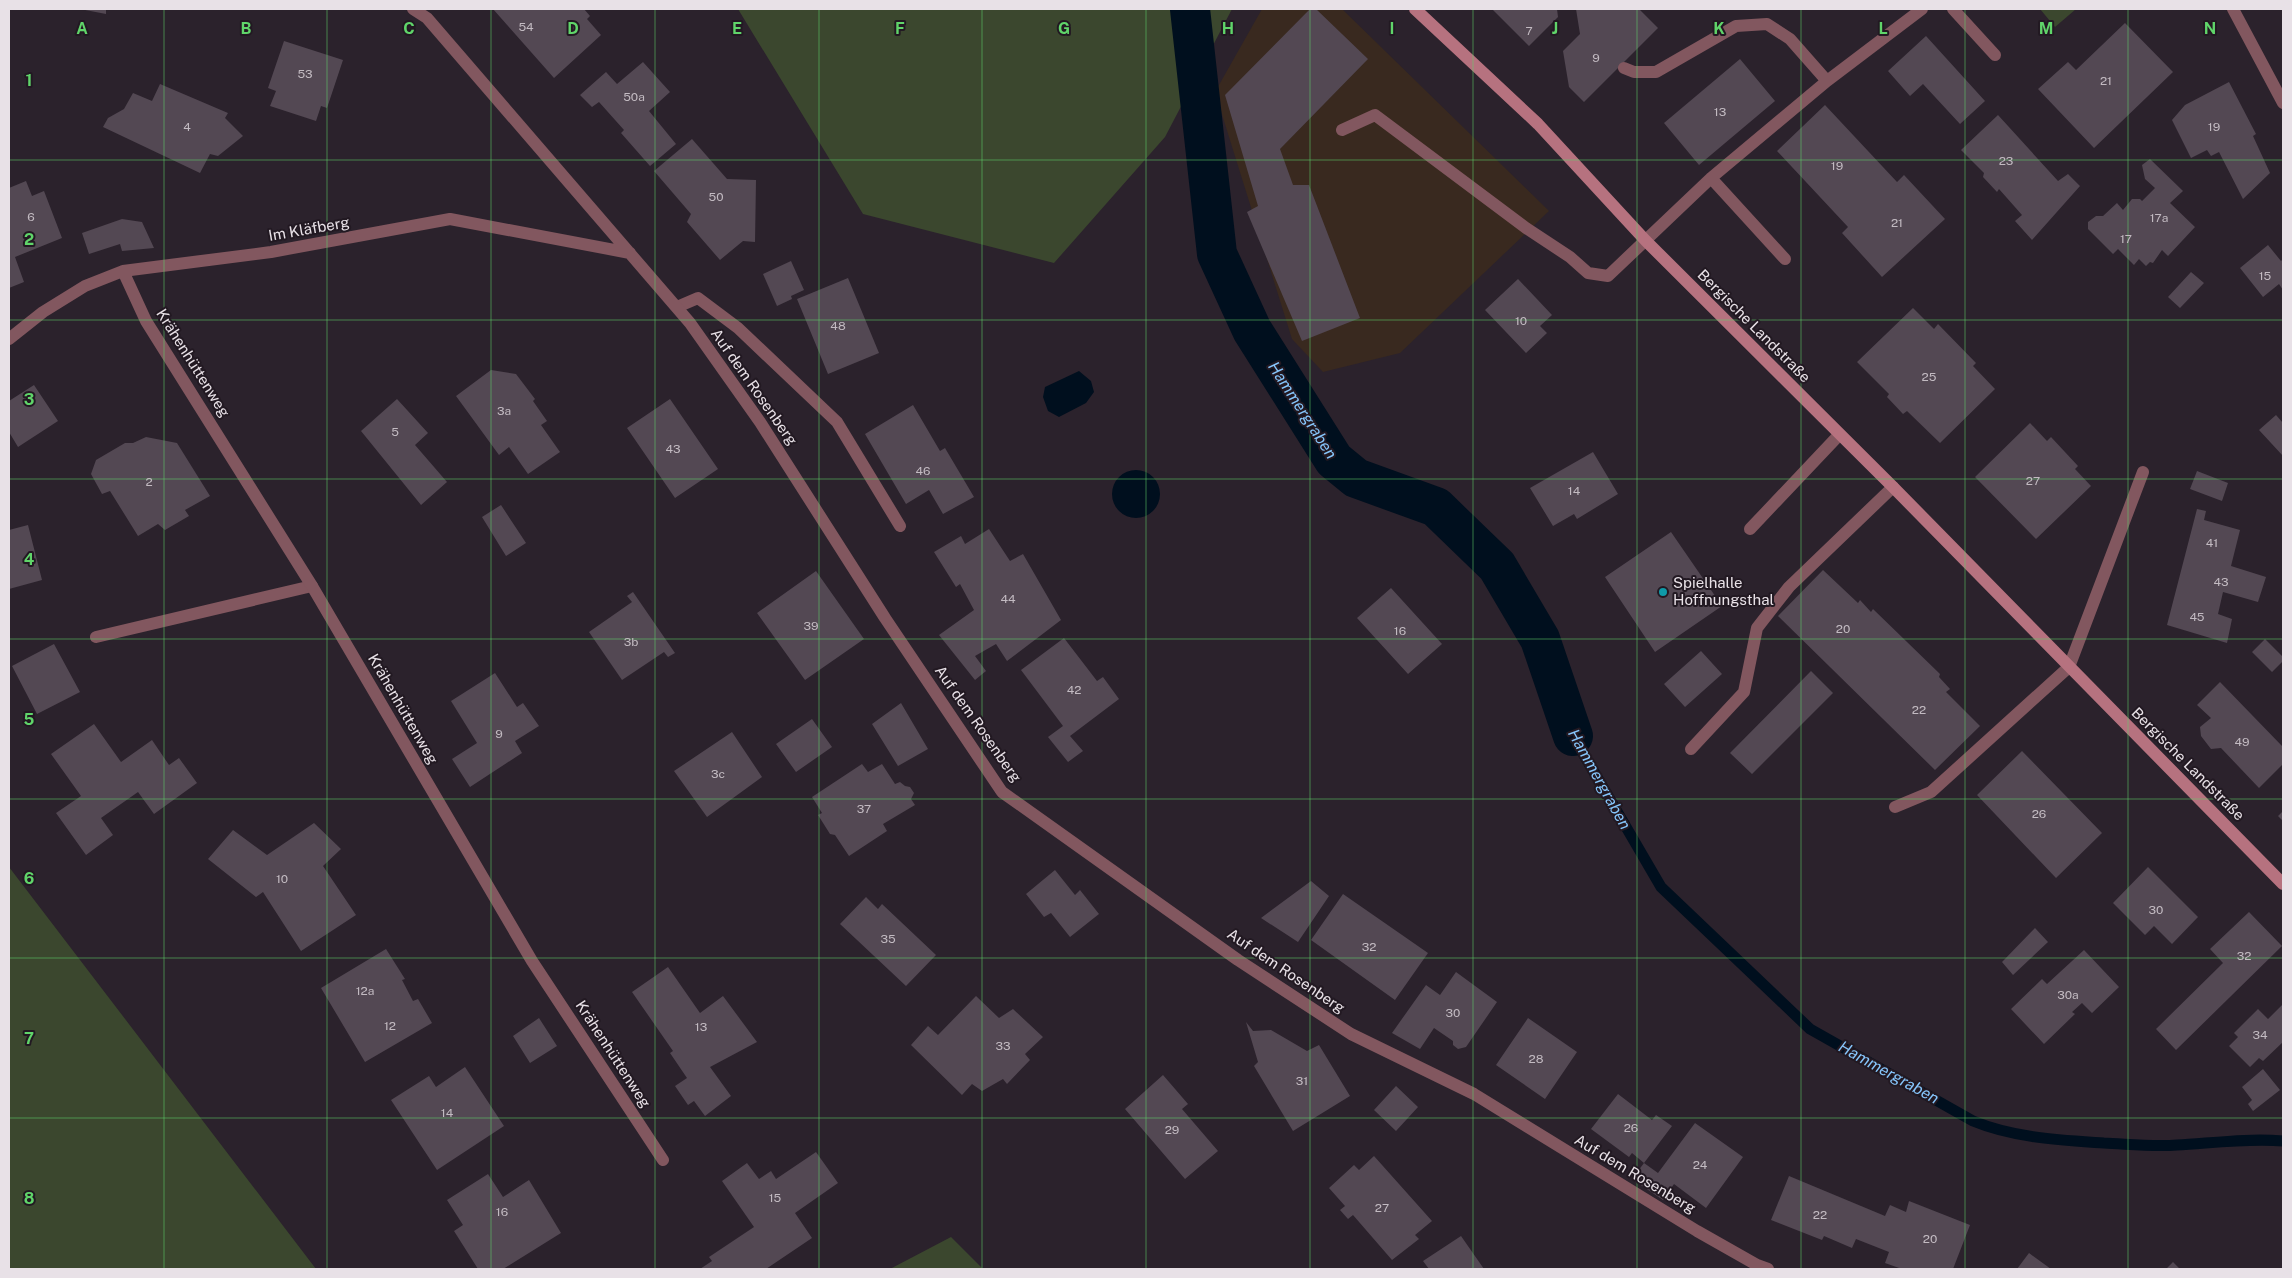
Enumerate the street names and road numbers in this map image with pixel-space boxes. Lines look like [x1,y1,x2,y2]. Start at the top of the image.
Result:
street label: Im Kläfberg [267,213,351,244]
street label: Bergische Landstraße [1694,266,1814,386]
street label: Krähenhüttenweg [153,306,234,420]
street label: Auf dem Rosenberg [708,325,801,448]
street label: Krähenhüttenweg [365,651,442,767]
street label: Auf dem Rosenberg [932,662,1025,785]
street label: Bergische Landstraße [2128,704,2248,824]
street label: Auf dem Rosenberg [1224,925,1348,1016]
street label: Krähenhüttenweg [572,997,654,1110]
street label: Auf dem Rosenberg [1572,1131,1699,1216]

